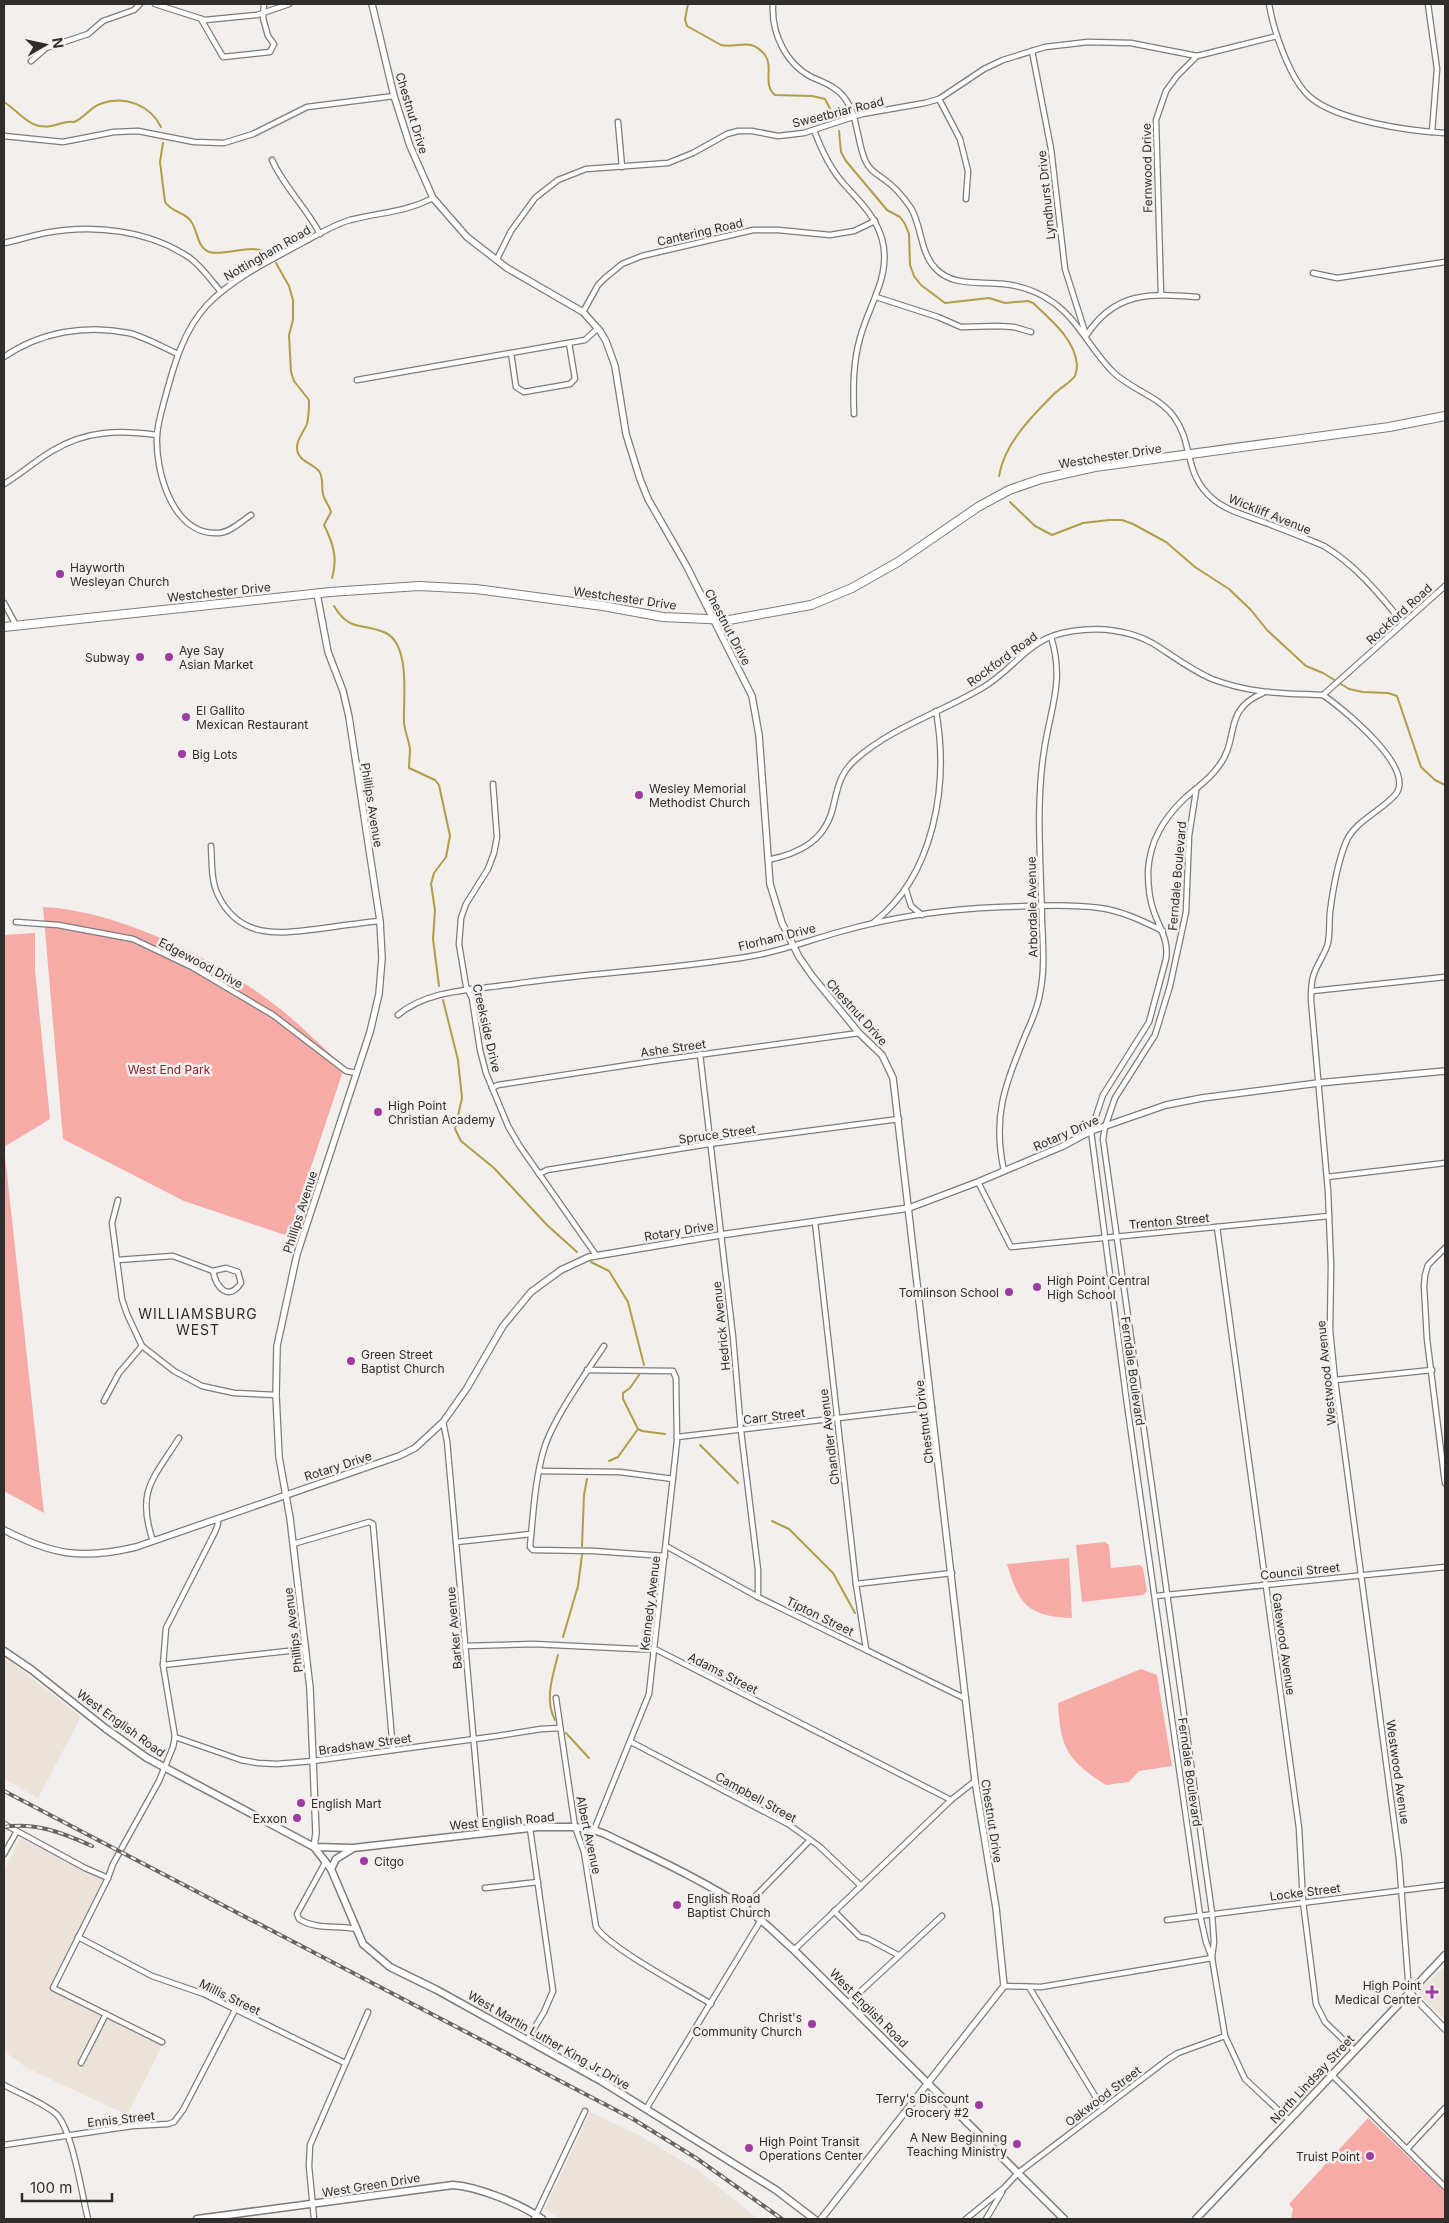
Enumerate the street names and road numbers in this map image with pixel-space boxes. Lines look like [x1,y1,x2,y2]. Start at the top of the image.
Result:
street label: Chestnut Drive [392,70,432,156]
street label: Sweetbriar Road [791,93,885,131]
street label: Fernwood Drive [1139,123,1155,213]
street label: Lyndhurst Drive [1034,150,1058,240]
street label: Cantering Road [656,215,744,249]
street label: Nottingham Road [221,222,313,284]
street label: Westchester Drive [1057,440,1163,472]
street label: Wickliff Avenue [1226,491,1314,537]
street label: Westchester Drive [166,579,272,605]
street label: Rockford Road [1363,581,1435,647]
street label: Westchester Drive [572,583,678,613]
street label: Chestnut Drive [702,586,754,668]
street label: Rockford Road [964,628,1040,690]
street label: Phillips Avenue [358,762,386,848]
street label: Ferndale Boulevard [1165,821,1189,931]
street label: Arbordale Avenue [1024,856,1040,958]
street label: Florham Drive [737,920,817,954]
street label: Edgewood Drive [156,934,246,992]
street label: Chestnut Drive [823,976,891,1048]
street label: Creekside Drive [470,982,504,1074]
street label: Ashe Street [639,1036,707,1060]
street label: Rotary Drive [1031,1112,1101,1154]
street label: Spruce Street [677,1121,757,1147]
street label: Phillips Avenue [280,1169,320,1255]
street label: Trenton Street [1128,1210,1210,1232]
street label: Rotary Drive [643,1218,715,1244]
street label: Hedrick Avenue [709,1281,733,1371]
street label: Ferndale Boulevard [1118,1316,1148,1426]
street label: Westwood Avenue [1313,1320,1339,1426]
street label: Chestnut Drive [911,1379,937,1465]
street label: Chandler Avenue [816,1388,842,1486]
street label: Carr Street [742,1405,806,1427]
street label: Rotary Drive [302,1448,374,1484]
street label: Kennedy Avenue [637,1555,663,1651]
street label: Council Street [1259,1559,1341,1583]
street label: Barker Avenue [443,1586,465,1670]
street label: Phillips Avenue [280,1587,306,1673]
street label: Gatewood Avenue [1269,1592,1299,1696]
street label: Tipton Street [784,1593,856,1639]
street label: Adams Street [686,1649,761,1697]
street label: West English Road [74,1686,168,1760]
street label: Ferndale Boulevard [1175,1717,1205,1827]
street label: Westwood Avenue [1383,1719,1413,1825]
street label: Bradshaw Street [318,1730,412,1758]
street label: Campbell Street [713,1768,799,1826]
street label: Chestnut Drive [978,1778,1006,1864]
street label: Albert Avenue [573,1794,605,1876]
street label: West English Road [449,1809,555,1833]
street label: Locke Street [1269,1880,1341,1904]
street label: West English Road [827,1966,911,2050]
street label: Millis Street [197,1976,263,2018]
street label: West Martin Luther King Jr Drive [465,1987,633,2093]
street label: North Lindsay Street [1267,2031,1357,2127]
street label: Oakwood Street [1062,2063,1144,2129]
street label: Ennis Street [86,2108,156,2130]
street label: West Green Drive [321,2170,421,2200]

